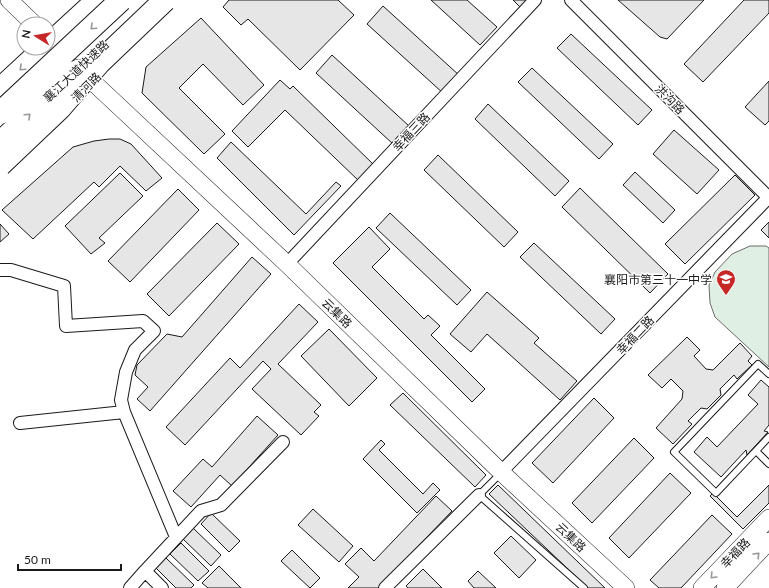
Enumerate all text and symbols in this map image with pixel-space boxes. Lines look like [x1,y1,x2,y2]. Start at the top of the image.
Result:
north arrow [16,16,56,56]
one-way arrow [90,22,97,29]
text: N [19,29,33,39]
street label: 襄江大道快速路 [40,37,112,105]
one-way arrow [19,63,26,70]
street label: 清河路 [68,69,104,105]
street label: 洪沟路 [652,81,688,117]
street label: 幸福三路 [389,109,433,155]
one-way arrow [24,114,31,121]
school or university icon: 襄阳市第三十一中学 [715,268,737,296]
place label: 襄阳市第三十一中学 [604,272,712,287]
street label: 云集路 [319,295,355,331]
street label: 幸福二路 [613,313,657,357]
street label: 云集路 [553,519,589,555]
street label: 幸福路 [717,535,753,571]
scale bar [18,546,121,572]
text: 50 m [24,552,51,567]
one-way arrow [752,552,759,559]
one-way arrow [710,571,718,579]

